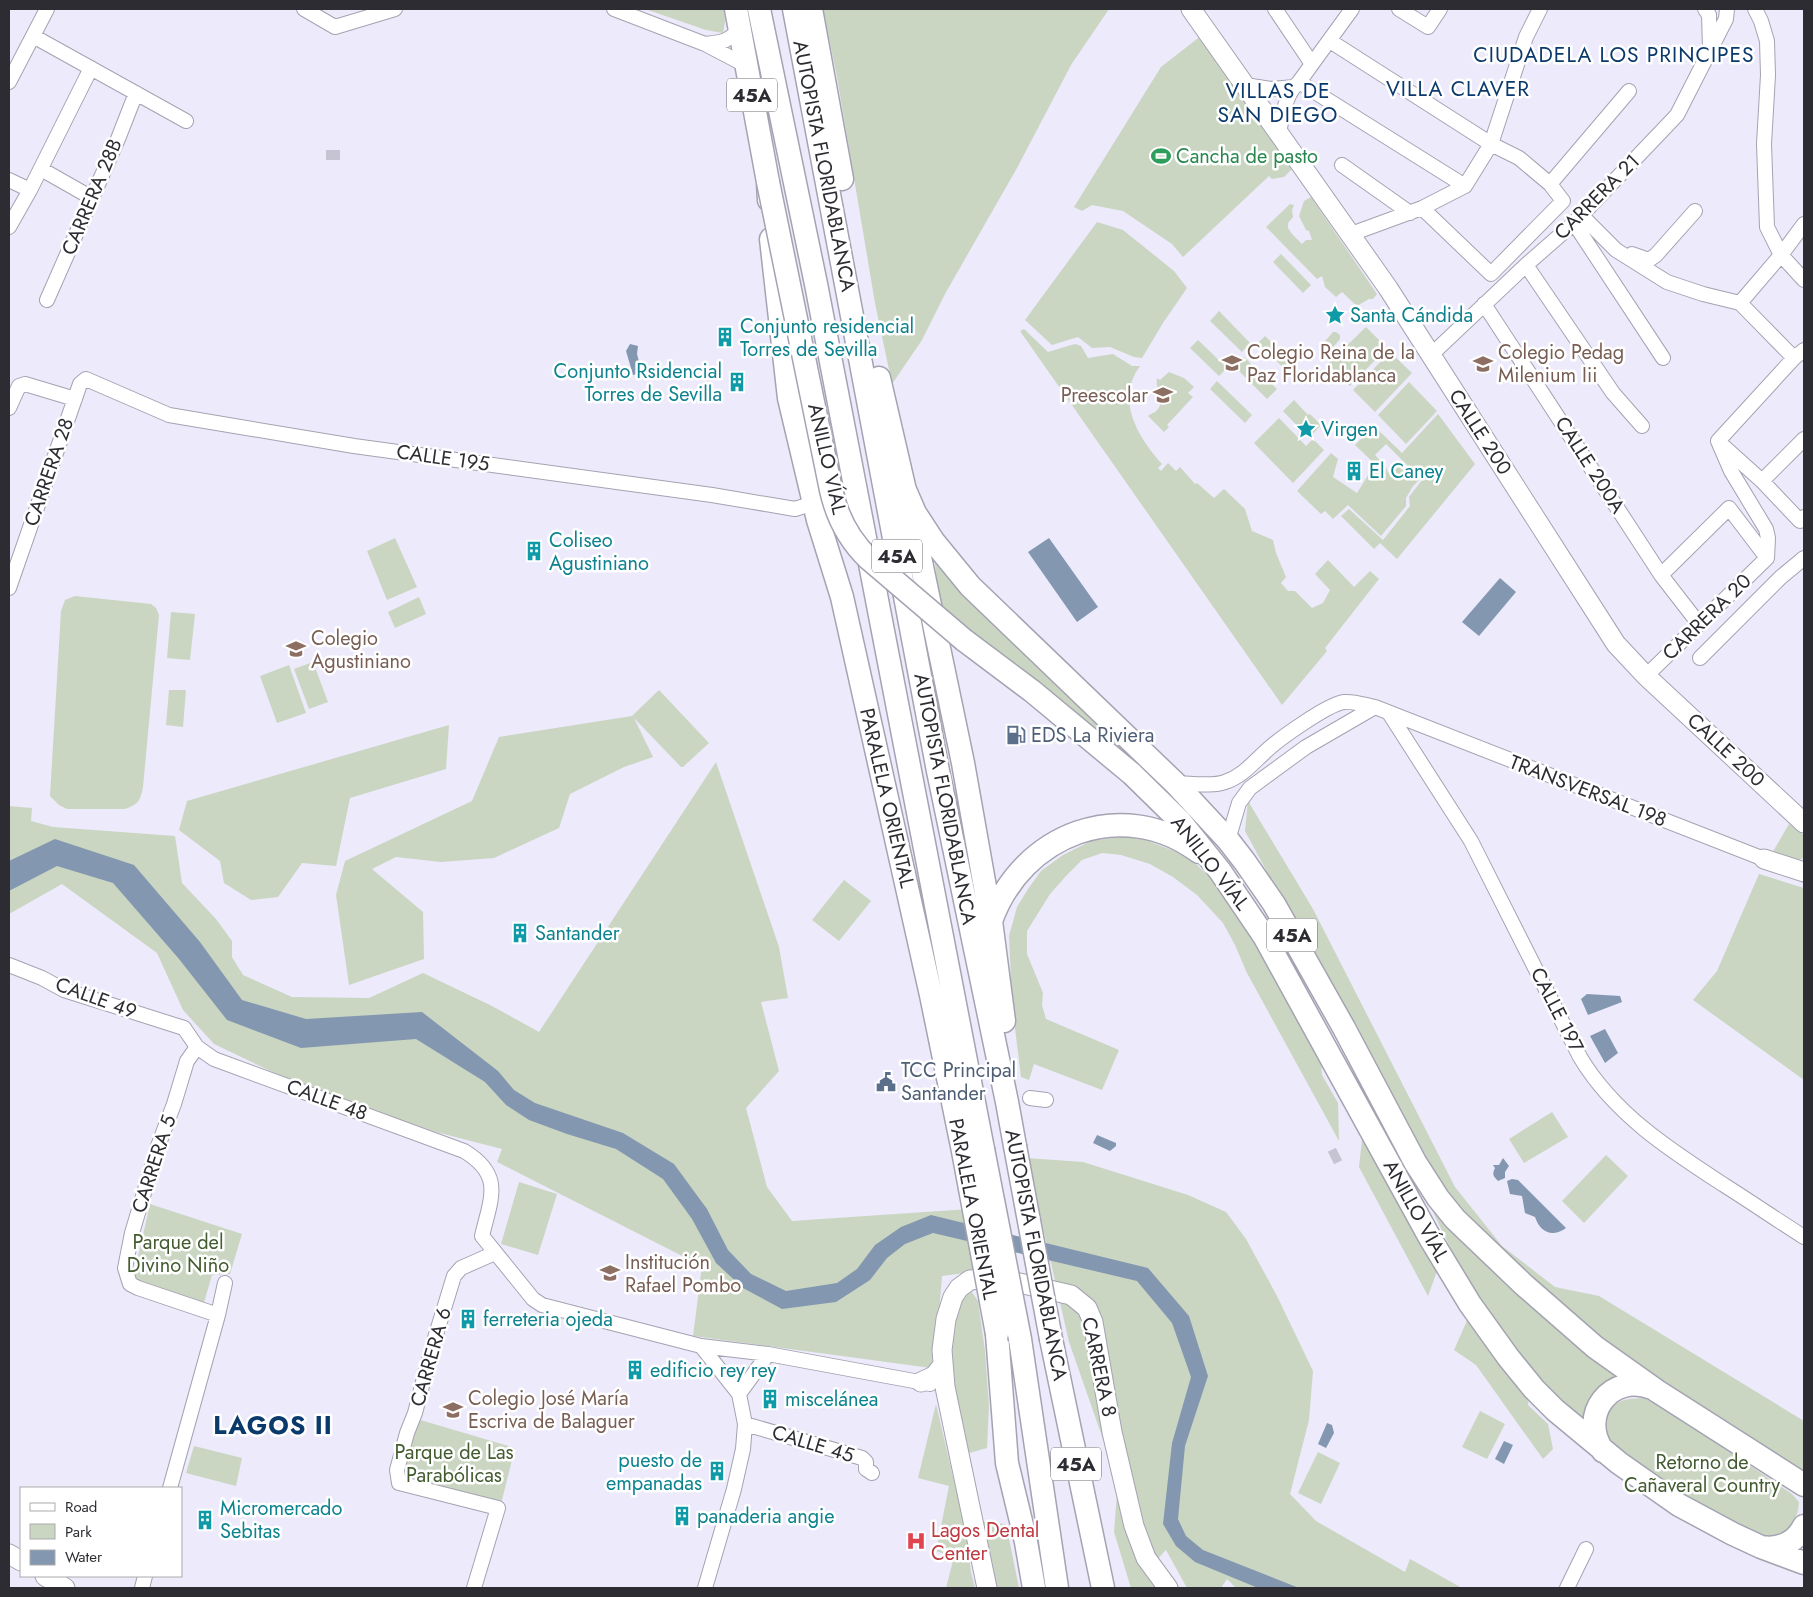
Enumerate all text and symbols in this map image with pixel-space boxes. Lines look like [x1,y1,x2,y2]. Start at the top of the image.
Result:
street label: AUTOPISTA FLORIDABLANCA [785,38,863,295]
district label: CIUDADELA LOS PRINCIPES [1473,40,1755,70]
district label: VILLA CLAVER [1386,74,1530,104]
district label: VILLAS DE SAN DIEGO [1218,76,1338,130]
road number: 45A [727,78,777,112]
street label: CARRERA 28B [54,134,130,260]
place label: Cancha de pasto [1176,142,1318,171]
sports icon: Cancha de pasto [1150,145,1172,167]
street label: CARRERA 21 [1548,148,1646,246]
place label: Santa Cándida [1350,301,1473,330]
place icon: Santa Cándida [1324,304,1346,326]
place label: Conjunto residencial Torres de Sevilla [740,312,914,364]
building icon: Conjunto residencial Torres de Sevilla [714,326,736,348]
place label: Colegio Reina de la Paz Floridablanca [1247,338,1415,390]
place label: Colegio Pedag Milenium Iii [1498,338,1624,390]
school or university icon: Colegio Reina de la Paz Floridablanca [1221,352,1243,374]
school or university icon: Colegio Pedag Milenium Iii [1472,353,1494,375]
place label: Conjunto Rsidencial Torres de Sevilla [554,357,722,409]
building icon: Conjunto Rsidencial Torres de Sevilla [726,371,748,393]
place label: Preescolar [1061,381,1148,410]
street label: CALLE 200 [1441,383,1519,481]
school or university icon: Preescolar [1152,384,1174,406]
street label: ANILLO VÍAL [800,401,854,517]
street label: CALLE 200A [1548,411,1633,520]
street label: CARRERA 28 [17,414,81,530]
place label: Virgen [1321,415,1378,444]
place icon: Virgen [1295,418,1317,440]
street label: CALLE 195 [395,437,491,479]
place label: El Caney [1369,457,1443,486]
building icon: El Caney [1343,460,1365,482]
place label: Coliseo Agustiniano [549,526,649,578]
building icon: Coliseo Agustiniano [523,540,545,562]
road number: 45A [872,540,922,572]
street label: CARRERA 20 [1656,567,1758,667]
place label: Colegio Agustiniano [311,624,411,676]
school or university icon: Colegio Agustiniano [285,638,307,660]
street label: AUTOPISTA FLORIDABLANCA [906,671,984,928]
street label: PARALELA ORIENTAL [852,705,922,891]
street label: CALLE 200 [1681,706,1771,794]
place label: EDS La Riviera [1031,721,1154,750]
fuel station icon: EDS La Riviera [1005,724,1027,746]
street label: TRANSVERSAL 198 [1505,748,1671,834]
street label: ANILLO VÍAL [1164,810,1256,916]
road number: 45A [1267,918,1317,952]
place label: Santander [535,919,620,948]
building icon: Santander [509,922,531,944]
street label: CALLE 197 [1523,962,1591,1058]
street label: CALLE 49 [51,970,141,1026]
place label: TCC Principal Santander [901,1056,1016,1108]
public building icon: TCC Principal Santander [875,1071,897,1093]
street label: CALLE 48 [282,1072,372,1128]
street label: CARRERA 5 [124,1111,184,1217]
street label: PARALELA ORIENTAL [941,1116,1005,1302]
street label: AUTOPISTA FLORIDABLANCA [997,1127,1075,1384]
street label: ANILLO VÍAL [1376,1155,1456,1267]
park label: Parque del Divino Niño [127,1228,229,1280]
place label: Institución Rafael Pombo [625,1248,741,1300]
school or university icon: Institución Rafael Pombo [599,1262,621,1284]
street label: CARRERA 6 [403,1304,459,1410]
place label: ferreteria ojeda [483,1305,613,1334]
building icon: ferreteria ojeda [457,1308,479,1330]
street label: CARRERA 8 [1074,1314,1124,1420]
place label: edificio rey rey [650,1356,776,1385]
building icon: edificio rey rey [624,1359,646,1381]
place label: Colegio José María Escriva de Balaguer [468,1384,635,1436]
place label: miscelánea [785,1385,878,1414]
building icon: miscelánea [759,1388,781,1410]
school or university icon: Colegio José María Escriva de Balaguer [442,1399,464,1421]
district label: LAGOS II [213,1407,333,1443]
street label: CALLE 45 [768,1418,858,1470]
park label: Parque de Las Parabólicas [394,1438,514,1490]
place label: puesto de empanadas [606,1446,702,1498]
road number: 45A [1051,1448,1101,1480]
park label: Retorno de Cañaveral Country [1624,1448,1780,1500]
building icon: puesto de empanadas [706,1460,728,1482]
legend [20,1487,182,1577]
place label: Micromercado Sebitas [220,1494,342,1546]
text: Road [65,1496,97,1518]
place label: panaderia angie [697,1502,835,1531]
building icon: panaderia angie [671,1505,693,1527]
building icon: Micromercado Sebitas [194,1509,216,1531]
place label: Lagos Dental Center [931,1516,1039,1568]
text: Park [65,1521,92,1543]
hospital icon: Lagos Dental Center [905,1530,927,1552]
text: Water [65,1546,103,1568]

